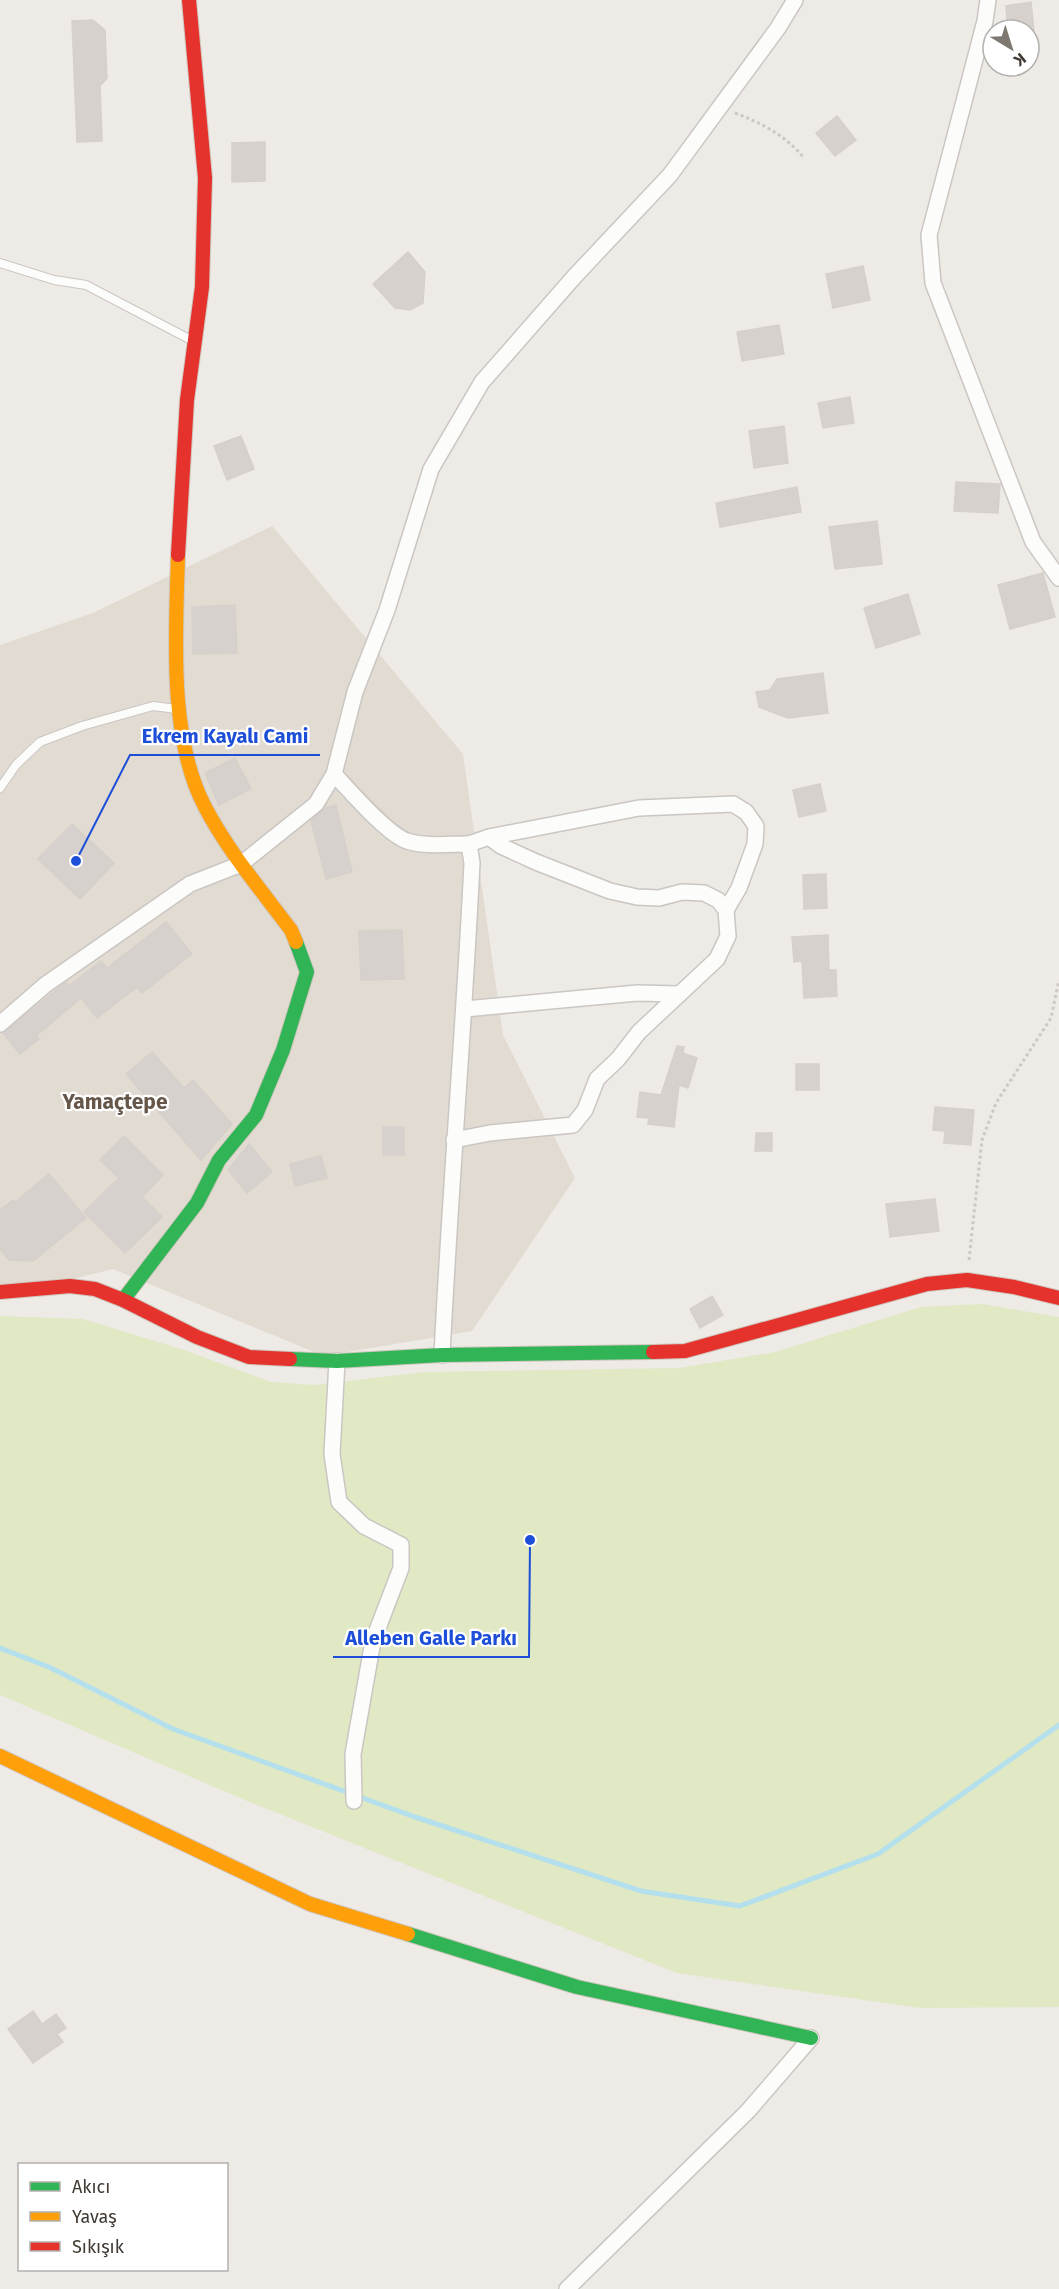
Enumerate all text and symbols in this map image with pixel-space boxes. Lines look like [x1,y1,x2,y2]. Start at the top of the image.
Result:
north arrow [981,18,1041,78]
text: K [1009,49,1030,71]
callout: Ekrem Kayalı Cami [130,717,320,755]
text: Ekrem Kayalı Cami [142,724,308,748]
district label: Yamaçtepe [62,1089,168,1115]
callout: Alleben Galle Parkı [333,1619,529,1657]
text: Alleben Galle Parkı [344,1626,517,1650]
legend [18,2163,228,2271]
text: Akıcı [72,2176,110,2198]
text: Yavaş [72,2206,117,2228]
text: Sıkışık [72,2236,125,2258]

